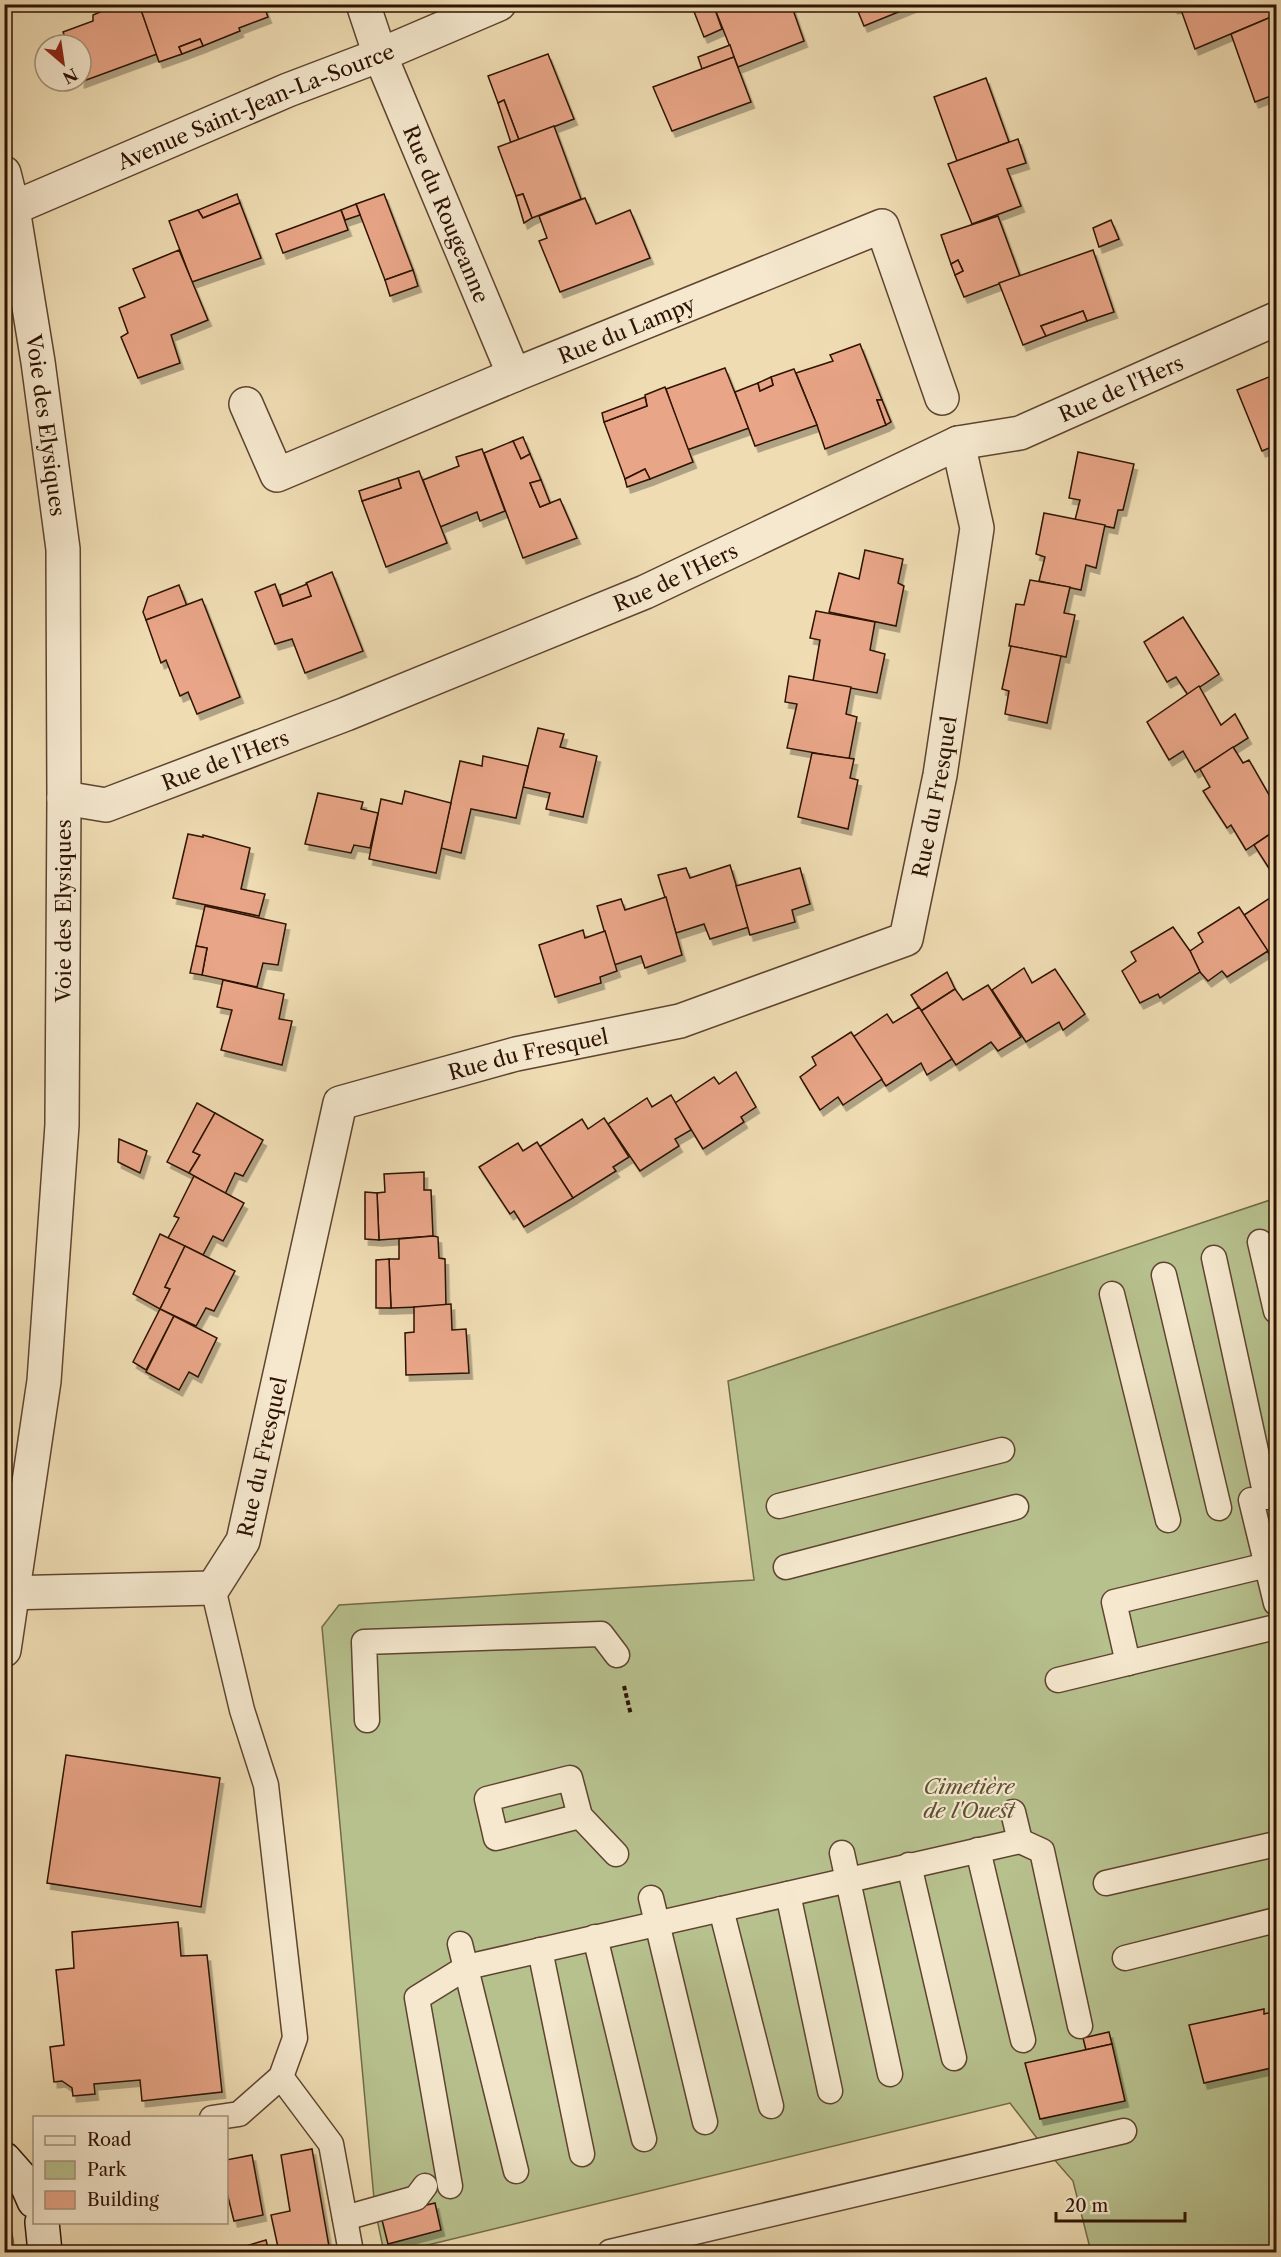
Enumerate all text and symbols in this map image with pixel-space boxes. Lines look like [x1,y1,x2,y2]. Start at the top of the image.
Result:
north arrow [33,33,93,93]
street label: Avenue Saint-Jean-La-Source [112,38,398,175]
text: N [59,64,81,88]
street label: Rue du Rougeanne [398,121,495,306]
street label: Rue du Lampy [554,290,699,368]
street label: Voie des Elysiques [21,332,71,518]
street label: Rue de l'Hers [1055,349,1187,427]
street label: Rue de l'Hers [610,537,741,616]
street label: Rue du Fresquel [907,714,961,880]
street label: Rue de l'Hers [158,724,292,795]
street label: Voie des Elysiques [51,819,76,1004]
street label: Rue du Fresquel [445,1023,610,1085]
street label: Rue du Fresquel [232,1374,292,1539]
park label: Cimetière de l'Ouest [923,1774,1016,1823]
legend [33,2116,228,2224]
text: Road [87,2129,132,2151]
text: Park [87,2159,128,2181]
scale bar [1056,2185,1185,2223]
text: Building [87,2189,159,2211]
text: 20 m [1065,2195,1109,2217]

